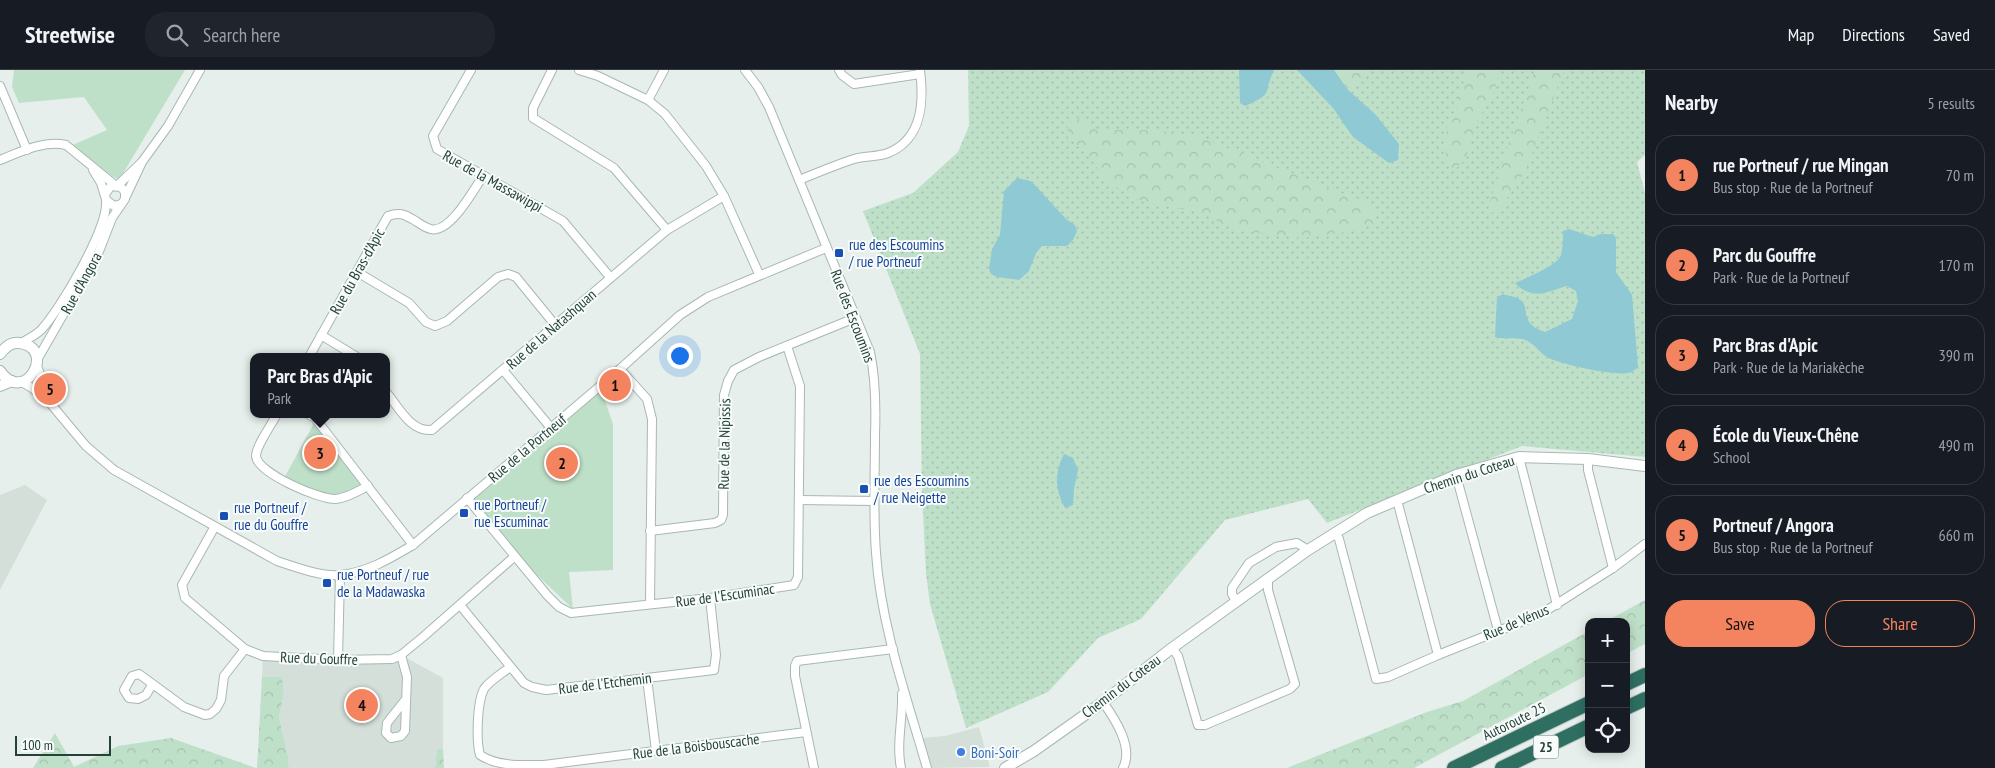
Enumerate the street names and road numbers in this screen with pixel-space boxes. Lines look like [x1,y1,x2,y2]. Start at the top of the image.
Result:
street label: Rue de la Massawippi [440,146,546,216]
street label: Rue du Bras-d'Apic [325,224,389,318]
street label: Rue d'Angora [56,249,106,317]
street label: Rue des Escoumins [827,267,879,365]
street label: Rue de la Natashquan [502,285,600,373]
street label: Rue de la Nipissis [714,398,734,490]
street label: Rue de la Portneuf [484,409,571,486]
street label: Chemin du Coteau [1421,450,1517,498]
street label: Rue de l'Escuminac [674,579,776,611]
street label: Rue de Vénus [1480,600,1552,644]
street label: Rue du Gouffre [280,647,358,669]
street label: Chemin du Coteau [1078,650,1164,722]
street label: Rue de l'Etchemin [558,668,652,698]
street label: Autoroute 25 [1479,698,1549,744]
street label: Rue de la Boisbouscache [632,729,760,763]
road number: 25 [1534,736,1558,759]

